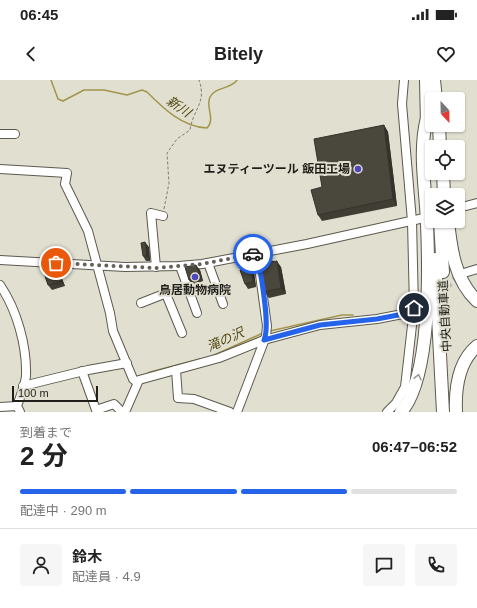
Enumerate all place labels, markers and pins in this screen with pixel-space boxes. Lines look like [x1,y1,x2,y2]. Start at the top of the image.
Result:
place label: エヌティーツール 飯田工場 [204,162,350,176]
marker: エヌティーツール 飯田工場 [353,164,363,174]
pin [39,246,73,280]
marker: 鳥居動物病院 [190,272,200,282]
place label: 鳥居動物病院 [159,283,231,297]
pin [397,291,431,325]

